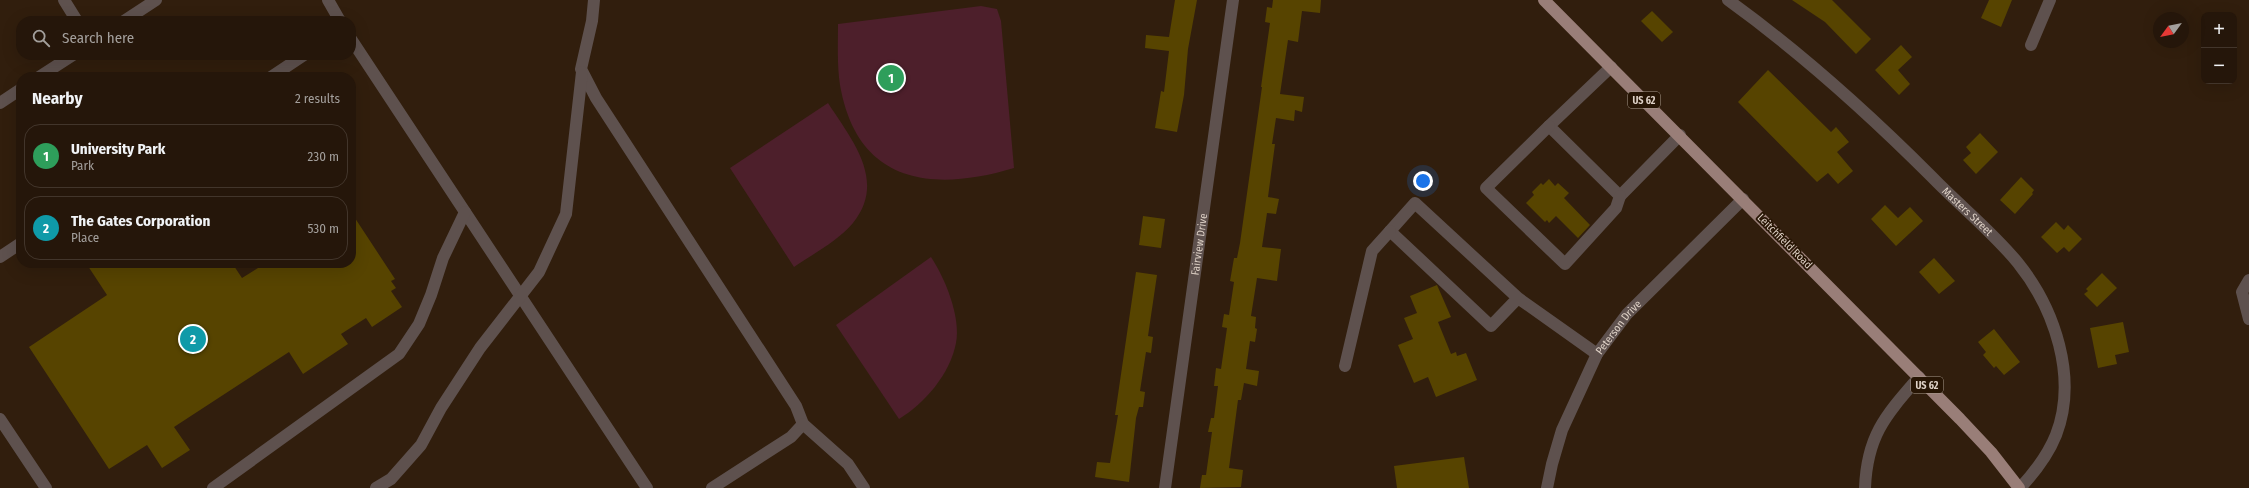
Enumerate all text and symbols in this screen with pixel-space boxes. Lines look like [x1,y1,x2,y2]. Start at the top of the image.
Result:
north arrow [2153,12,2189,48]
map controls [2201,12,2237,84]
button: + [2201,12,2237,48]
search box [16,16,356,60]
icon: search [30,27,52,49]
text: Search here [62,29,134,47]
button: − [2201,48,2237,84]
pin: 1 [878,63,904,93]
text: Nearby [32,88,83,109]
text: 2 results [295,91,340,106]
road number: US 62 [1628,92,1660,108]
text: University Park [71,140,165,158]
text: 1 [43,149,49,164]
text: 230 m [308,149,339,164]
text: Park [71,158,94,173]
your location [1413,171,1433,191]
street label: Masters Street [1939,185,1996,239]
street label: Leitchfield Road [1755,211,1815,271]
text: The Gates Corporation [71,212,210,230]
street label: Fairview Drive [1189,213,1210,276]
text: 2 [43,221,49,236]
text: 530 m [307,221,339,236]
text: Place [71,230,99,245]
street label: Peterson Drive [1593,298,1644,357]
pin: 2 [180,324,206,354]
road number: US 62 [1911,377,1943,393]

